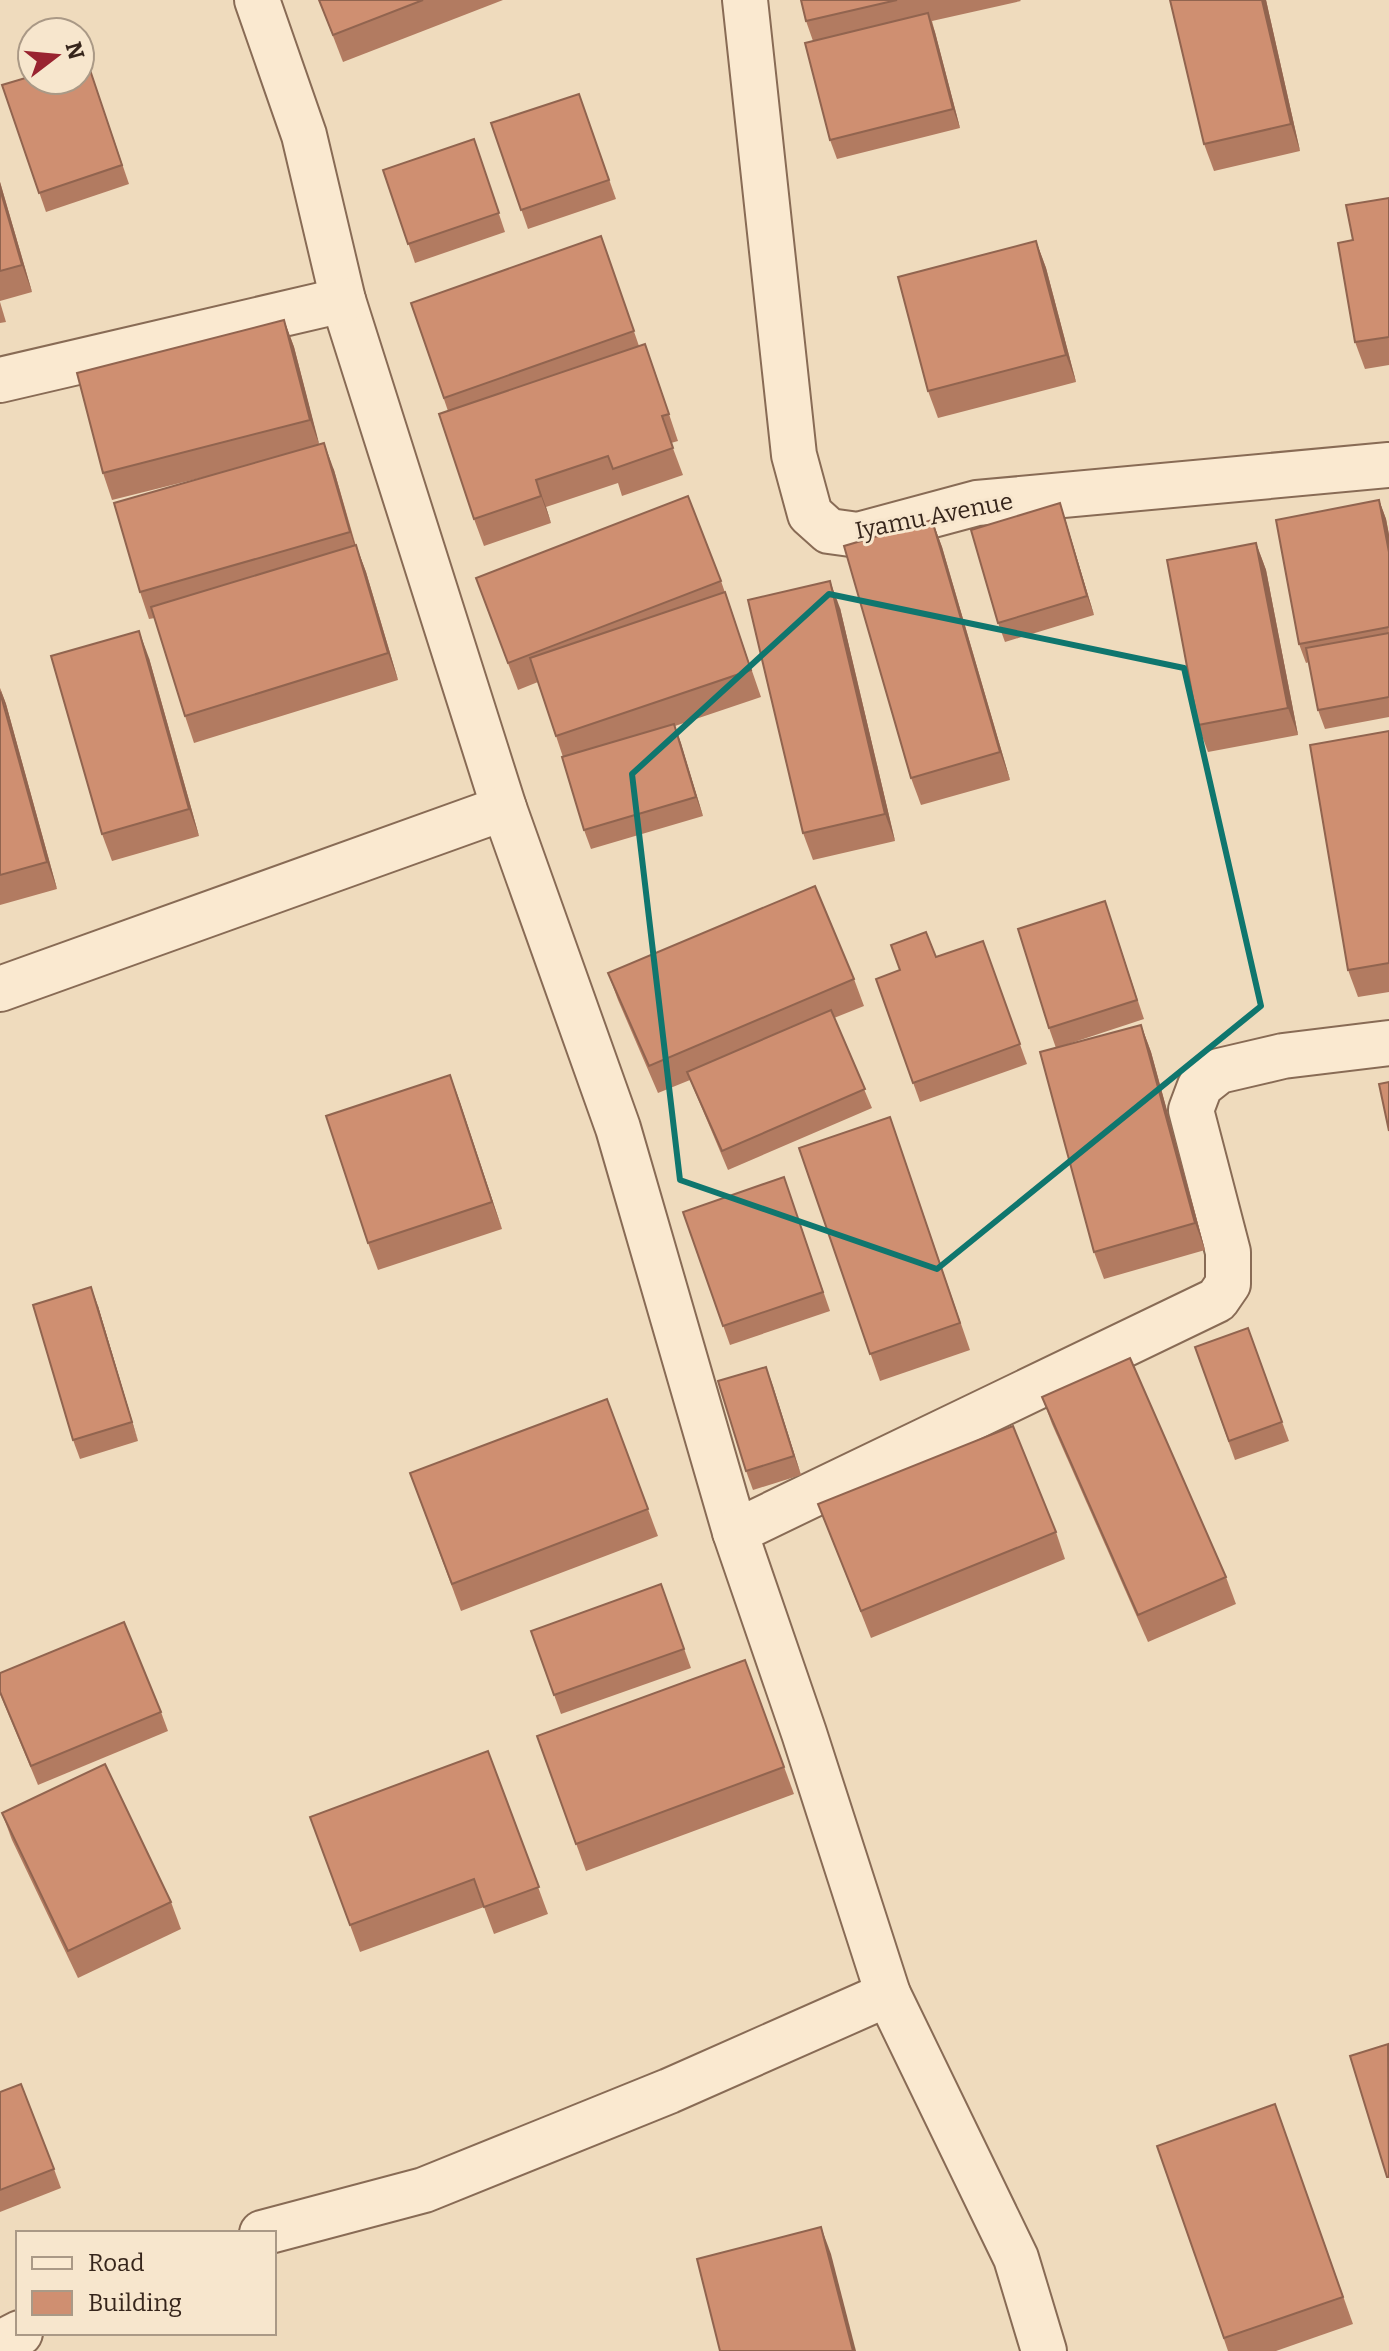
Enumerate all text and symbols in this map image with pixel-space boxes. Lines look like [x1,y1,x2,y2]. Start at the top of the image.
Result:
north arrow [16,16,96,96]
text: N [59,39,90,63]
street label: Iyamu Avenue [853,487,1015,545]
legend [16,2231,276,2335]
text: Road [88,2249,144,2277]
text: Building [88,2289,182,2317]

